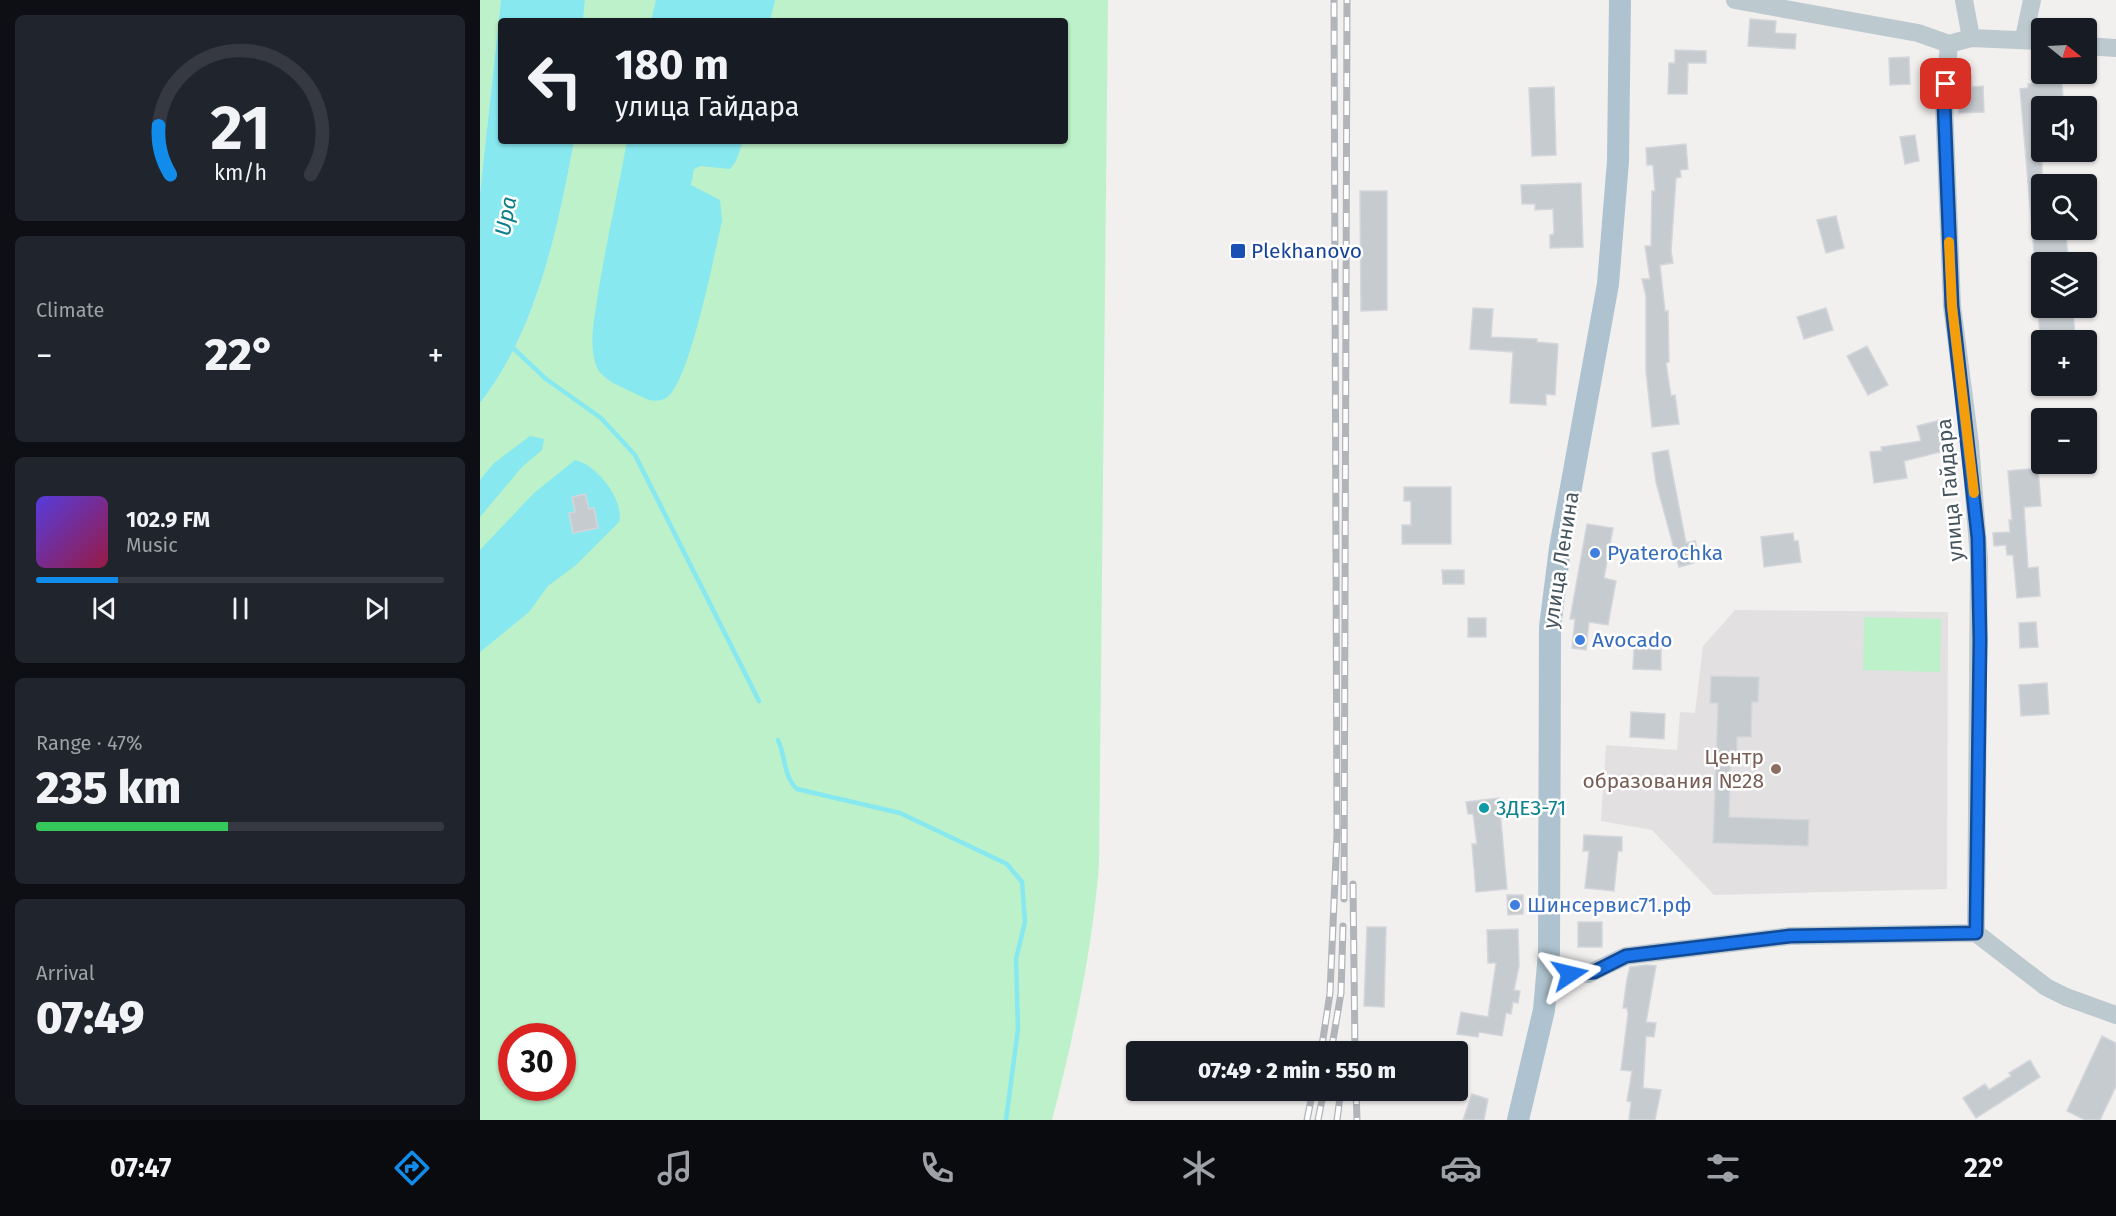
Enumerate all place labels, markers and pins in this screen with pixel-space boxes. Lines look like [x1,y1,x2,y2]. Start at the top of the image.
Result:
pin [1920,58,1971,109]
place label: Plekhanovo [1251,238,1362,264]
marker: Plekhanovo [1229,242,1247,260]
place label: Pyaterochka [1607,540,1723,566]
marker: Pyaterochka [1588,546,1602,560]
place label: Avocado [1592,627,1673,653]
marker: Avocado [1573,633,1587,647]
place label: Центр образования №28 [1582,744,1764,794]
marker: Центр образования №28 [1769,762,1783,776]
place label: 3ДЕЗ-71 [1496,795,1566,821]
marker: 3ДЕЗ-71 [1477,801,1491,815]
place label: Шинсервис71.рф [1527,892,1692,918]
marker: Шинсервис71.рф [1508,898,1522,912]

